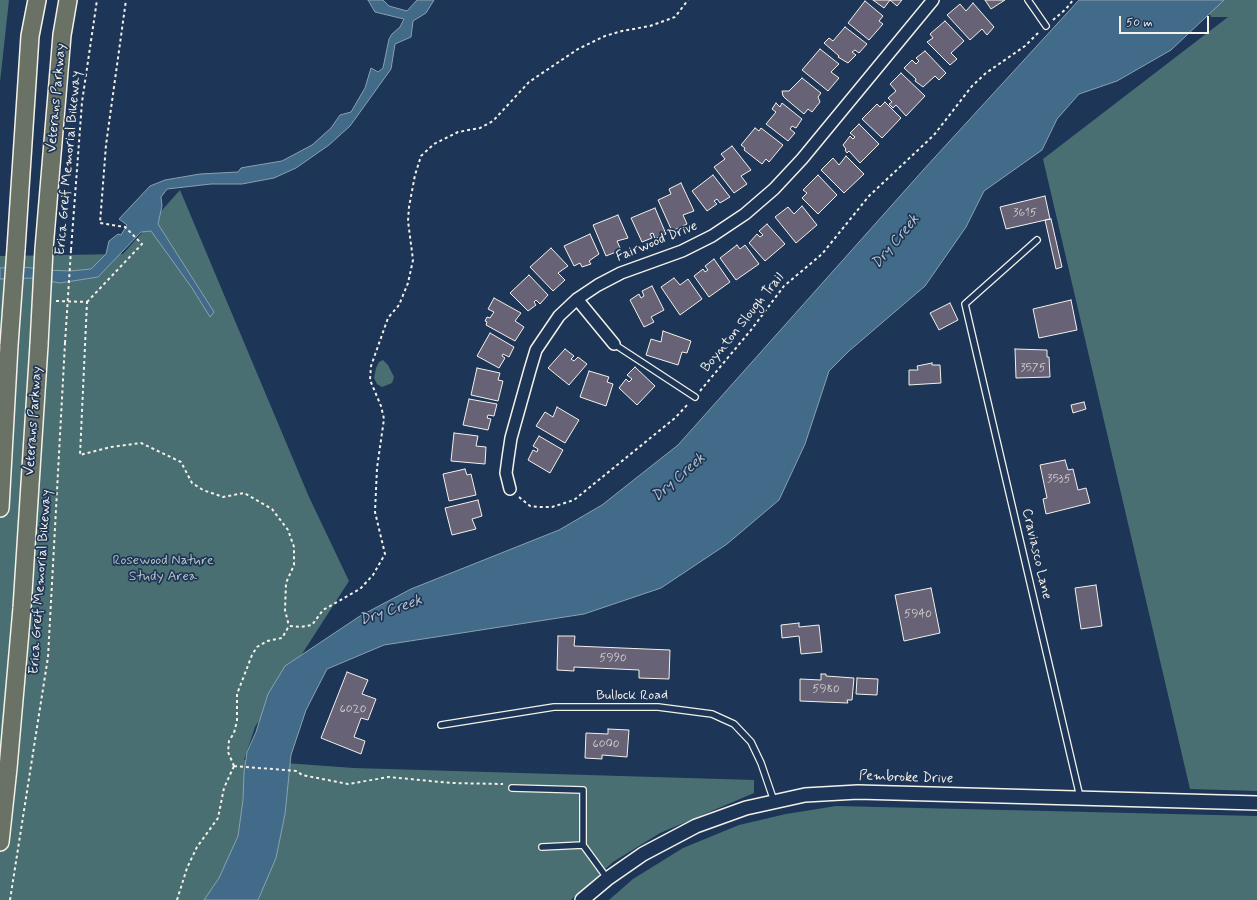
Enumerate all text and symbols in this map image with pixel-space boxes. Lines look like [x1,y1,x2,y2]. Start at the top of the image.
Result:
scale bar [1121,8,1211,34]
text: 50 m [1126,15,1153,31]
street label: Veterans Parkway [44,43,70,153]
street label: Erica Greif Memorial Bikeway [53,70,85,256]
house number: 3615 [1013,206,1037,220]
water label: Dry Creek [868,211,924,273]
street label: Fairwood Drive [614,218,700,266]
street label: Boynton Slough Trail [698,270,788,376]
house number: 3575 [1020,361,1046,375]
street label: Veterans Parkway [22,366,46,476]
water label: Dry Creek [649,450,709,506]
house number: 3535 [1047,472,1071,486]
street label: Erica Greif Memorial Bikeway [26,489,56,675]
street label: Craviasco Lane [1017,507,1055,601]
park label: Rosewood Nature Study Area [112,553,214,586]
water label: Dry Creek [357,592,425,630]
house number: 5940 [904,607,932,621]
house number: 5990 [599,651,627,665]
house number: 5980 [812,682,840,696]
street label: Bullock Road [596,688,668,704]
house number: 6020 [340,702,366,716]
house number: 6000 [593,737,619,751]
street label: Pembroke Drive [859,768,953,788]

